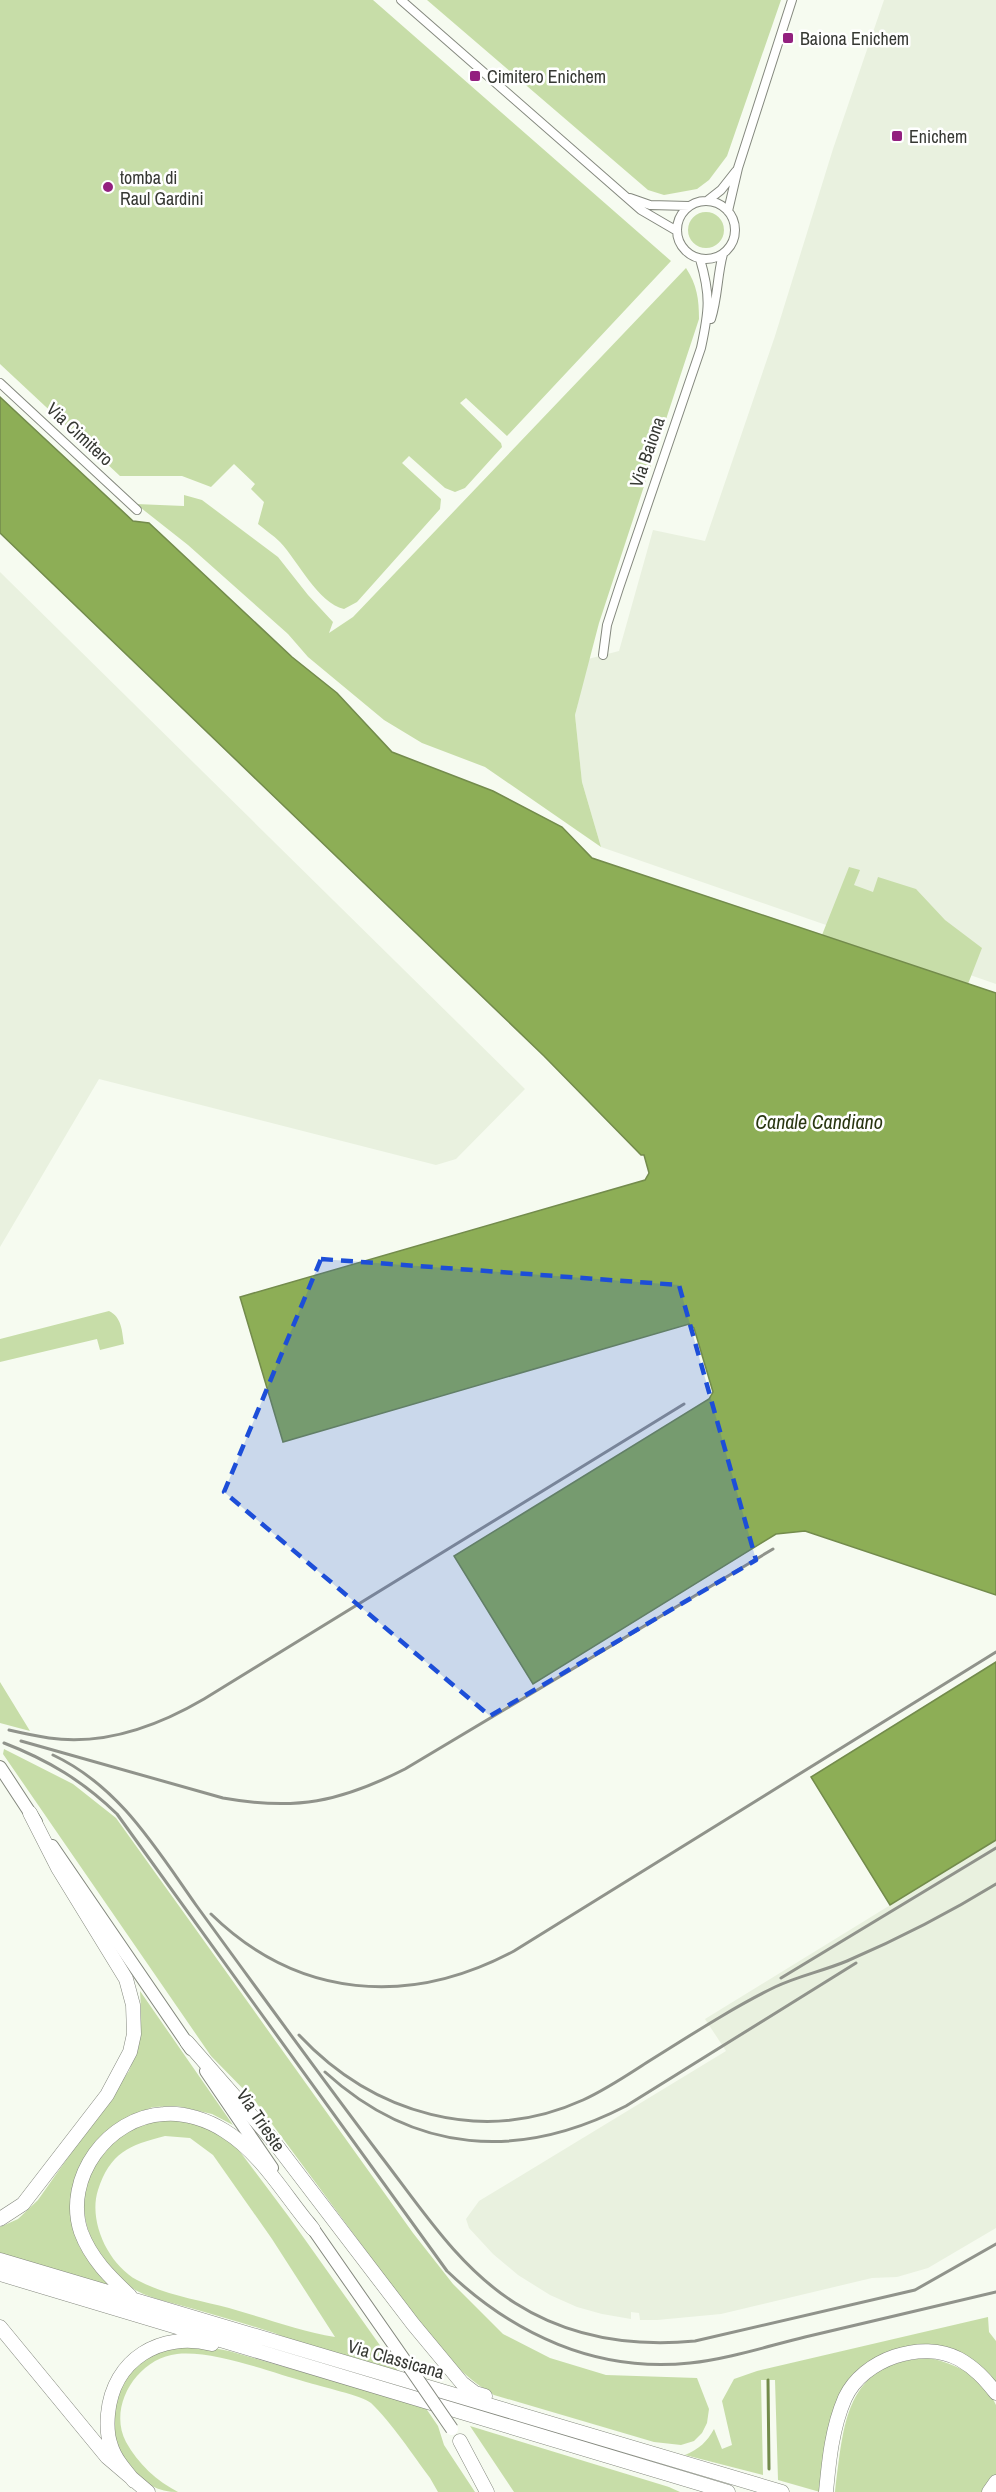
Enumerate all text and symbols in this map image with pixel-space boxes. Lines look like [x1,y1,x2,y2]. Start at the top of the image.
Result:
place label: Baiona Enichem [800,26,909,51]
marker: Baiona Enichem [781,31,795,45]
place label: Cimitero Enichem [487,64,606,89]
marker: Cimitero Enichem [468,69,482,83]
place label: Enichem [909,124,967,149]
marker: Enichem [890,129,904,143]
place label: tomba di Raul Gardini [120,165,204,211]
marker: tomba di Raul Gardini [101,180,115,194]
street label: Via Cimitero [41,397,119,471]
street label: Via Baiona [623,414,671,490]
water label: Canale Candiano [755,1108,883,1135]
street label: Via Trieste [231,2084,291,2156]
street label: Via Classicana [345,2333,447,2385]

